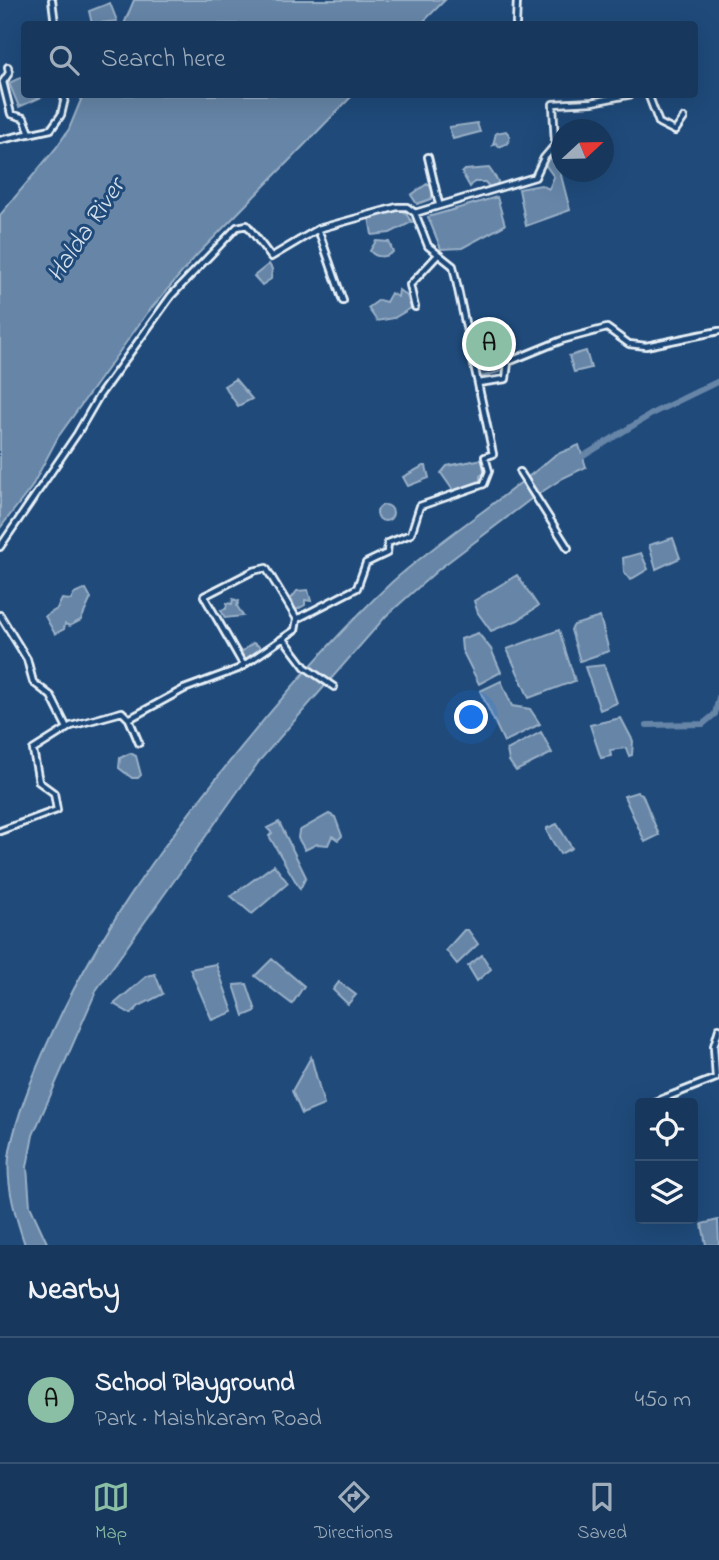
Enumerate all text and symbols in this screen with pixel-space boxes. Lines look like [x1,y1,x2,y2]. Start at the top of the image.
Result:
search box [21,21,698,98]
icon: search [45,41,83,79]
text: Search here [101,41,226,79]
north arrow [551,119,614,182]
water label: Halda River [38,169,137,291]
pin: A [466,318,512,370]
your location [454,700,488,734]
map controls [635,1098,698,1224]
button: locate [635,1098,698,1161]
button: layers [635,1161,698,1224]
text: Nearby [28,1269,120,1313]
text: School Playground [95,1365,295,1403]
text: A [44,1384,58,1417]
text: 450 m [635,1384,691,1417]
text: Park · Maishkaram Road [95,1403,322,1436]
tab: Map [92,1478,130,1547]
tab: Directions [314,1478,393,1547]
tab: Saved [577,1478,627,1547]

